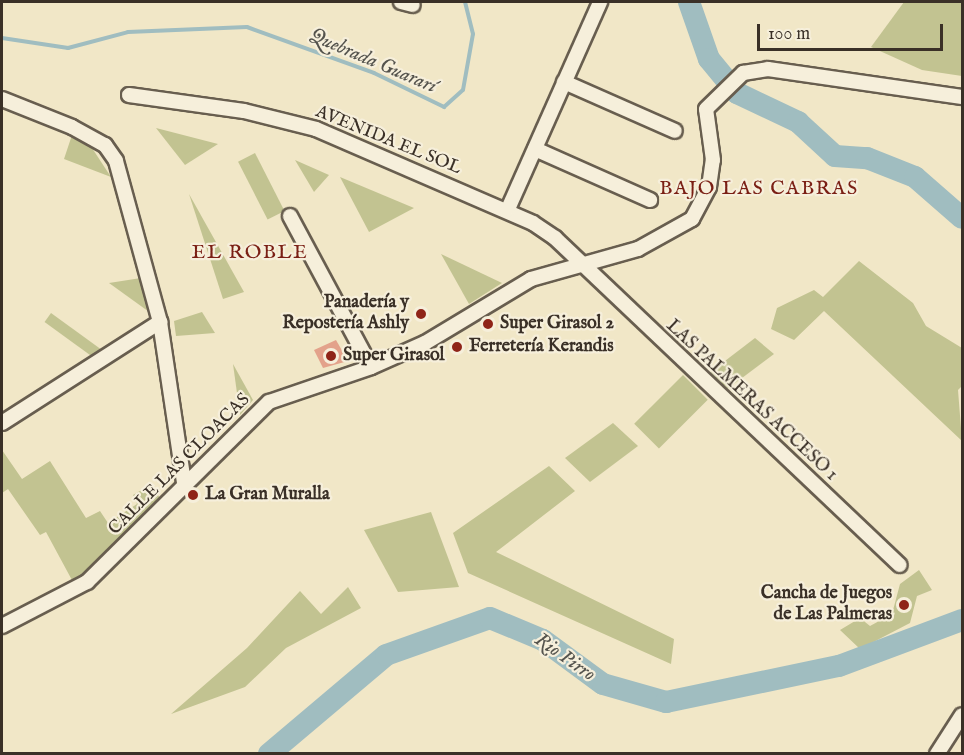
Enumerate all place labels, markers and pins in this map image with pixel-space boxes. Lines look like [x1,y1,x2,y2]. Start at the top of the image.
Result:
place label: Panadería y Repostería Ashly [282,293,409,336]
marker: Panadería y Repostería Ashly [414,307,428,321]
place label: Super Girasol 2 [500,313,614,335]
marker: Super Girasol 2 [481,317,495,331]
place label: Ferretería Kerandis [469,336,614,358]
marker: Ferretería Kerandis [450,340,464,354]
place label: Super Girasol [343,345,445,367]
marker: Super Girasol [324,349,338,363]
place label: La Gran Muralla [205,484,330,506]
marker: La Gran Muralla [186,488,200,502]
place label: Cancha de Juegos de Las Palmeras [761,584,892,626]
marker: Cancha de Juegos de Las Palmeras [897,598,911,612]

